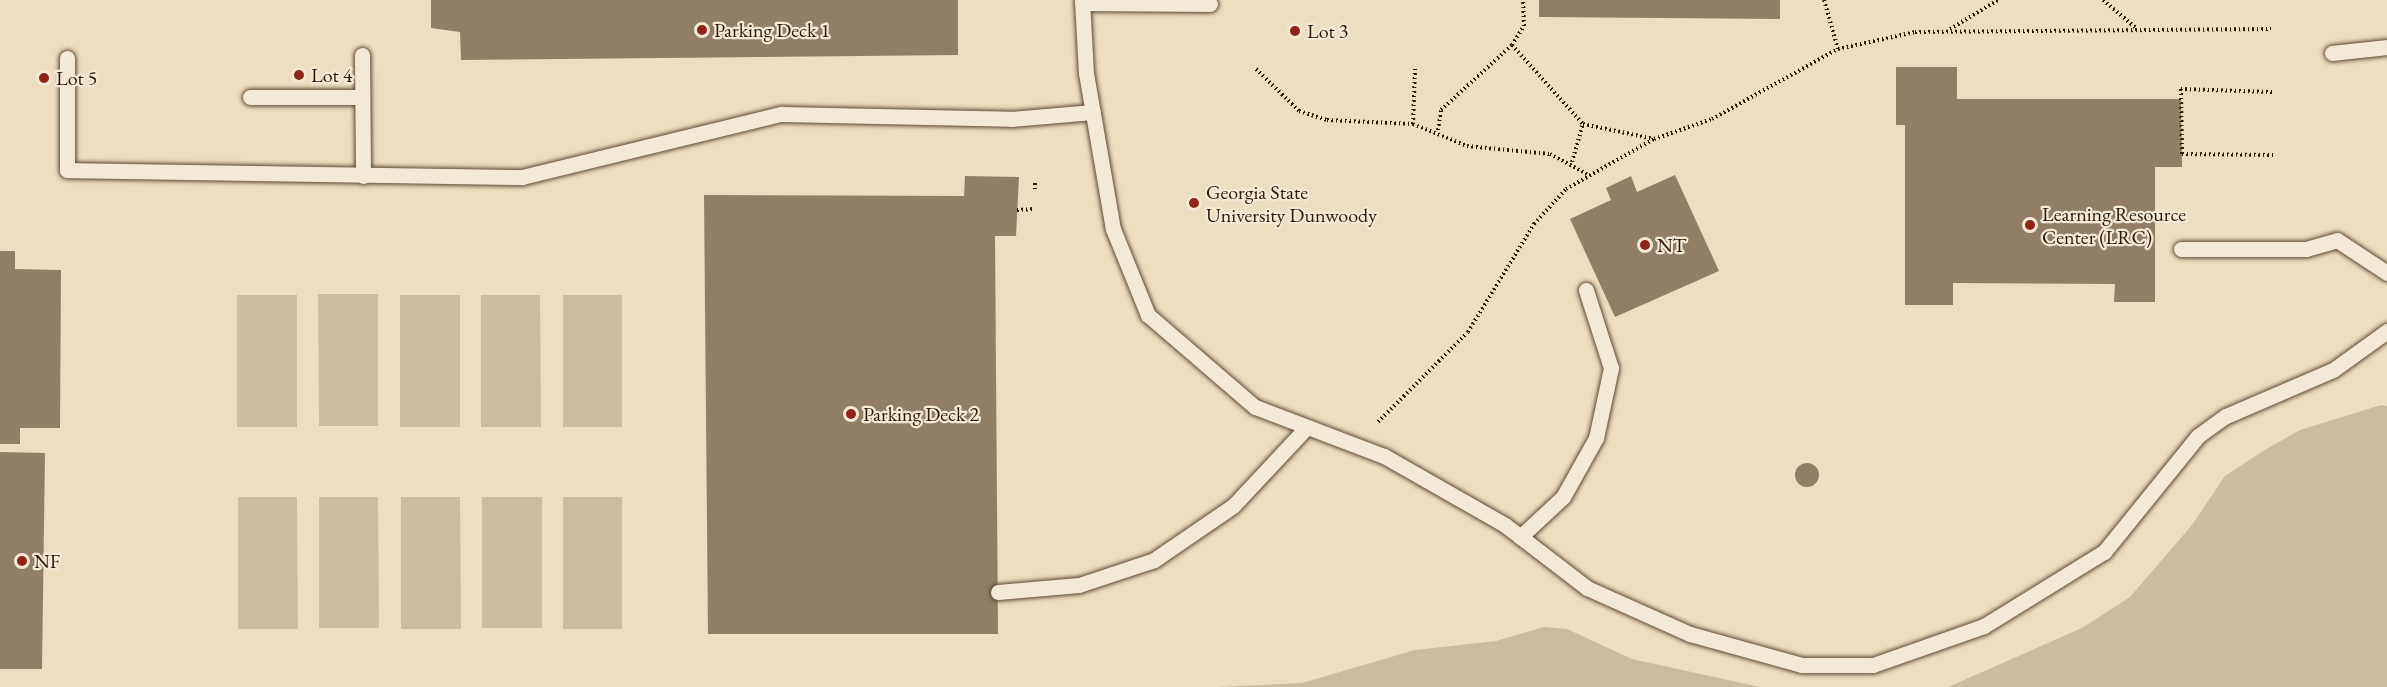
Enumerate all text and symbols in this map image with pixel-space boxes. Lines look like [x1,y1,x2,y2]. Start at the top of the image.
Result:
place label: Parking Deck 1 [714,18,830,42]
place label: Lot 3 [1307,19,1348,43]
marker: Parking Deck 1 [695,23,709,37]
marker: Lot 3 [1288,24,1302,38]
place label: Lot 4 [311,63,352,87]
place label: Lot 5 [56,66,97,90]
marker: Lot 4 [292,68,306,82]
marker: Lot 5 [37,71,51,85]
place label: Georgia State University Dunwoody [1206,180,1377,227]
marker: Georgia State University Dunwoody [1187,196,1201,210]
place label: Learning Resource Center (LRC) [2042,202,2186,249]
marker: Learning Resource Center (LRC) [2023,218,2037,232]
place label: NT [1657,233,1686,257]
marker: NT [1638,238,1652,252]
place label: Parking Deck 2 [863,402,979,426]
marker: Parking Deck 2 [844,407,858,421]
place label: NF [34,549,60,573]
marker: NF [15,554,29,568]

